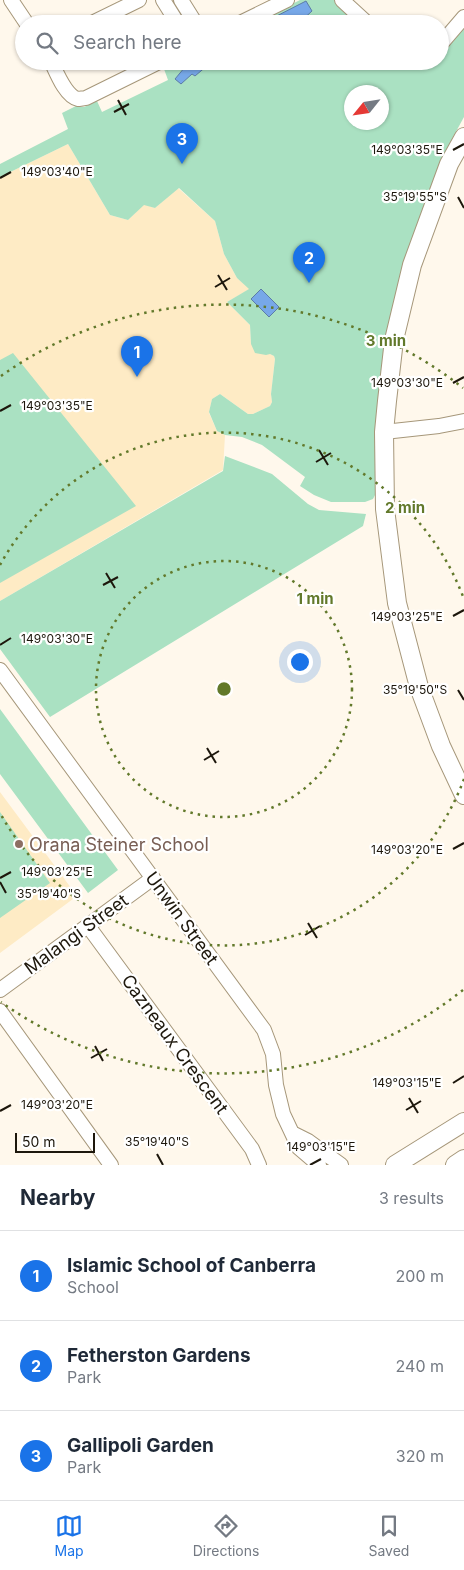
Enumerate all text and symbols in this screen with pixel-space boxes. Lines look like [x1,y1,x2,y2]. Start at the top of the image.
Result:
search box [15,15,449,70]
icon: search [33,29,61,57]
text: Search here [73,31,182,54]
north arrow [344,85,389,130]
pin: 3 [166,123,198,164]
text: 149°03'35"E [371,142,443,157]
text: 149°03'40"E [21,164,93,179]
text: 35°19'55"S [383,189,447,204]
pin: 2 [293,242,325,283]
text: 3 min [366,331,406,350]
pin: 1 [121,336,153,377]
text: 149°03'30"E [371,375,443,390]
text: 149°03'35"E [21,398,93,413]
text: 2 min [385,498,425,517]
text: 1 min [296,589,334,608]
text: 149°03'25"E [371,609,443,624]
text: 149°03'30"E [21,631,93,646]
your location [287,649,313,675]
centre of rings [215,680,233,698]
text: 35°19'50"S [383,682,447,697]
place label: Orana Steiner School [29,834,209,855]
marker: Orana Steiner School [13,838,25,850]
text: 149°03'20"E [371,842,443,857]
text: 149°03'25"E [21,864,93,879]
street label: Unwin Street [141,867,223,969]
text: 35°19'40"S [17,886,81,901]
street label: Malangi Street [20,889,132,979]
street label: Cazneaux Crescent [117,970,233,1118]
text: 149°03'15"E [372,1075,442,1090]
text: 149°03'20"E [21,1097,93,1112]
scale bar [15,1130,95,1153]
text: 50 m [22,1133,56,1150]
text: 35°19'40"S [125,1134,189,1149]
text: 149°03'15"E [286,1139,356,1154]
text: Nearby [20,1185,95,1210]
text: 3 results [379,1188,444,1208]
text: Islamic School of Canberra [67,1254,316,1277]
text: 1 [33,1266,39,1286]
text: 200 m [396,1266,444,1286]
text: School [67,1277,119,1297]
text: Fetherston Gardens [67,1344,251,1367]
text: 2 [31,1356,41,1376]
text: 240 m [396,1356,444,1376]
text: Park [67,1367,101,1387]
text: Gallipoli Garden [67,1434,214,1457]
text: 3 [31,1446,41,1466]
text: 320 m [396,1446,444,1466]
text: Park [67,1457,101,1477]
tab: Map [55,1512,84,1559]
tab: Directions [193,1512,259,1559]
tab: Saved [368,1512,409,1559]

